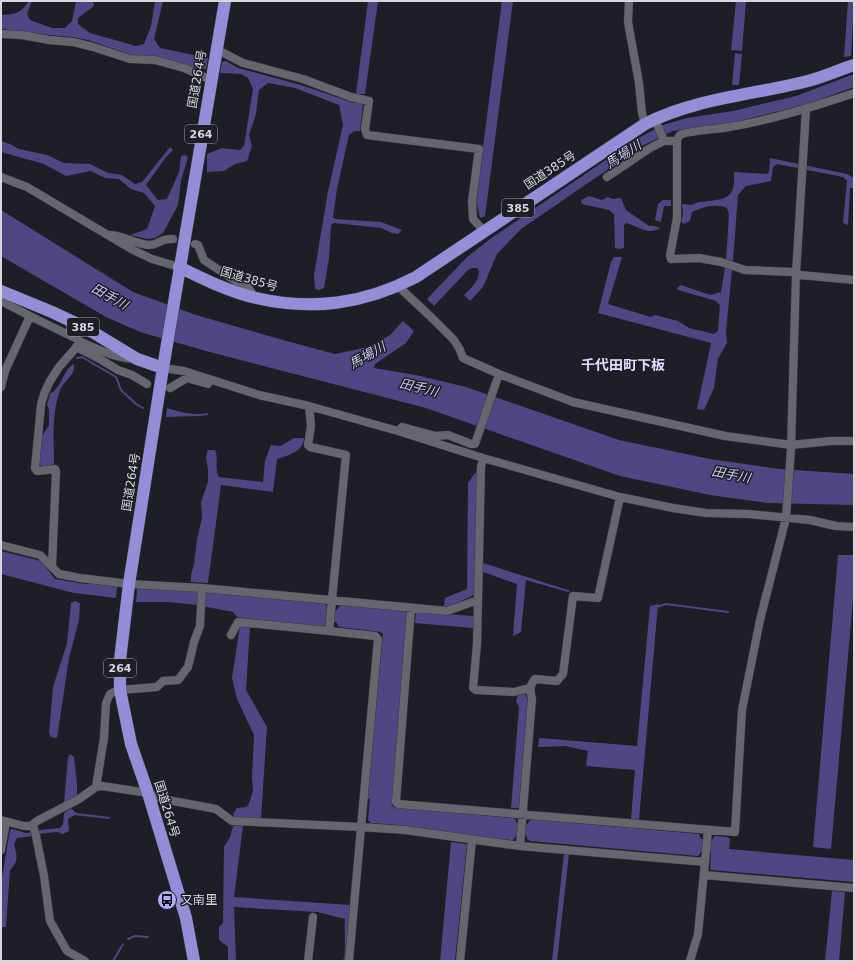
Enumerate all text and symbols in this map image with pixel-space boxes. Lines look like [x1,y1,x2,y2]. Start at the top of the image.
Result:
street label: 国道264号 [185,49,209,109]
road number: 264 [185,125,217,143]
water label: 馬場川 [603,136,645,171]
street label: 国道385号 [521,148,579,192]
road number: 385 [502,199,534,217]
street label: 国道385号 [219,264,279,294]
water label: 田手川 [89,280,132,313]
road number: 385 [67,318,99,336]
water label: 馬場川 [347,338,390,372]
district label: 千代田町下板 [581,357,665,373]
water label: 田手川 [398,375,442,400]
street label: 国道264号 [119,452,143,512]
water label: 田手川 [710,463,753,486]
road number: 264 [104,659,136,677]
street label: 国道264号 [152,779,182,839]
bus stop icon: 又南里 [156,889,178,911]
place label: 又南里 [181,893,217,907]

